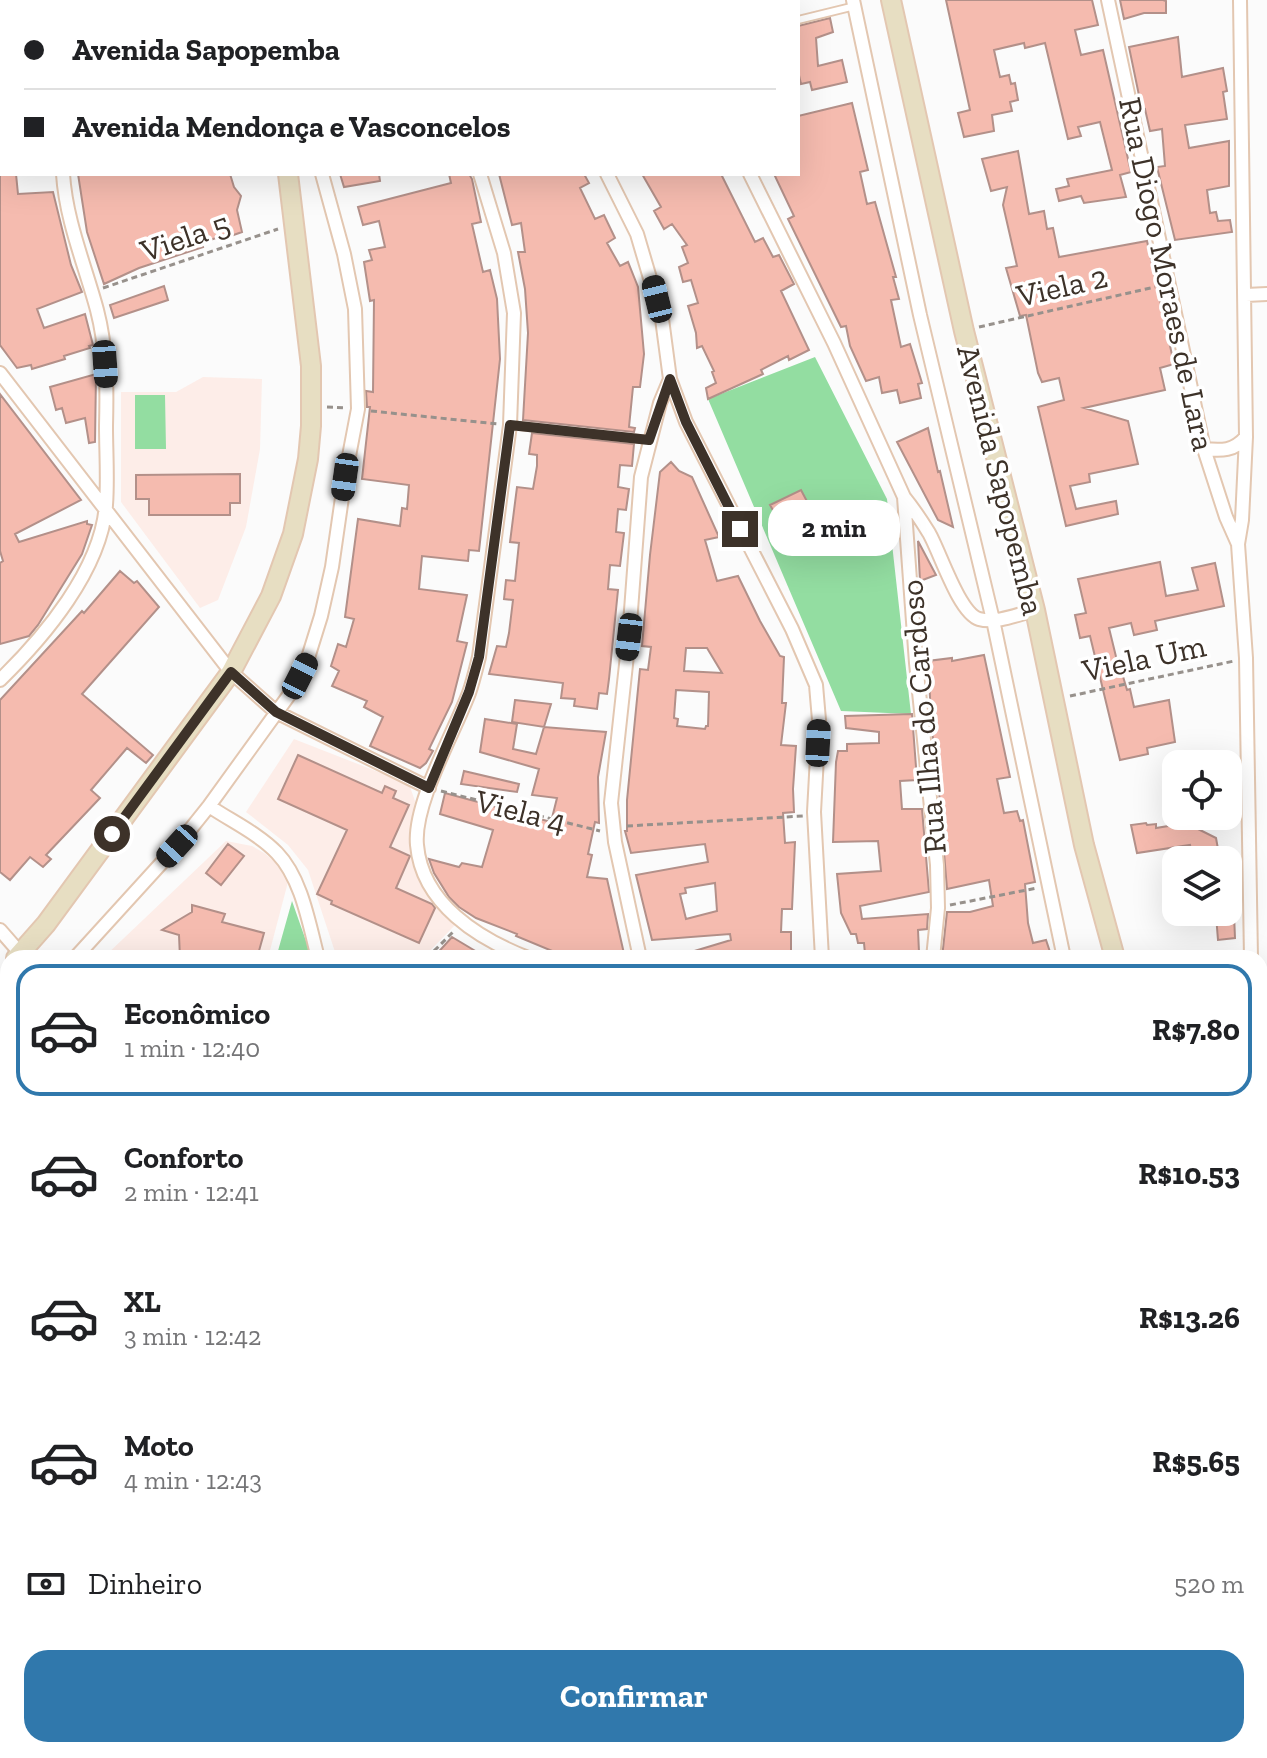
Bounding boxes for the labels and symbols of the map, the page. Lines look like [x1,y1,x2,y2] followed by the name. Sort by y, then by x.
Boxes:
[1111,94,1223,454] street label: Rua Diogo Moraes de Lara
[135,204,235,270] street label: Viela 5
[1012,257,1111,315] street label: Viela 2
[640,273,674,325] car
[91,339,119,389] car
[949,341,1053,619] street label: Avenida Sapopemba
[330,452,360,502] car
[768,501,900,557] callout: 2 min
[722,511,758,547] route end
[892,578,954,856] street label: Rua Ilha do Cardoso
[614,612,644,662] car
[1078,626,1210,690] street label: Viela Um
[278,649,322,703] car
[805,718,831,768] car
[471,781,571,841] street label: Viela 4
[94,816,130,852] route start
[152,820,202,872] car

